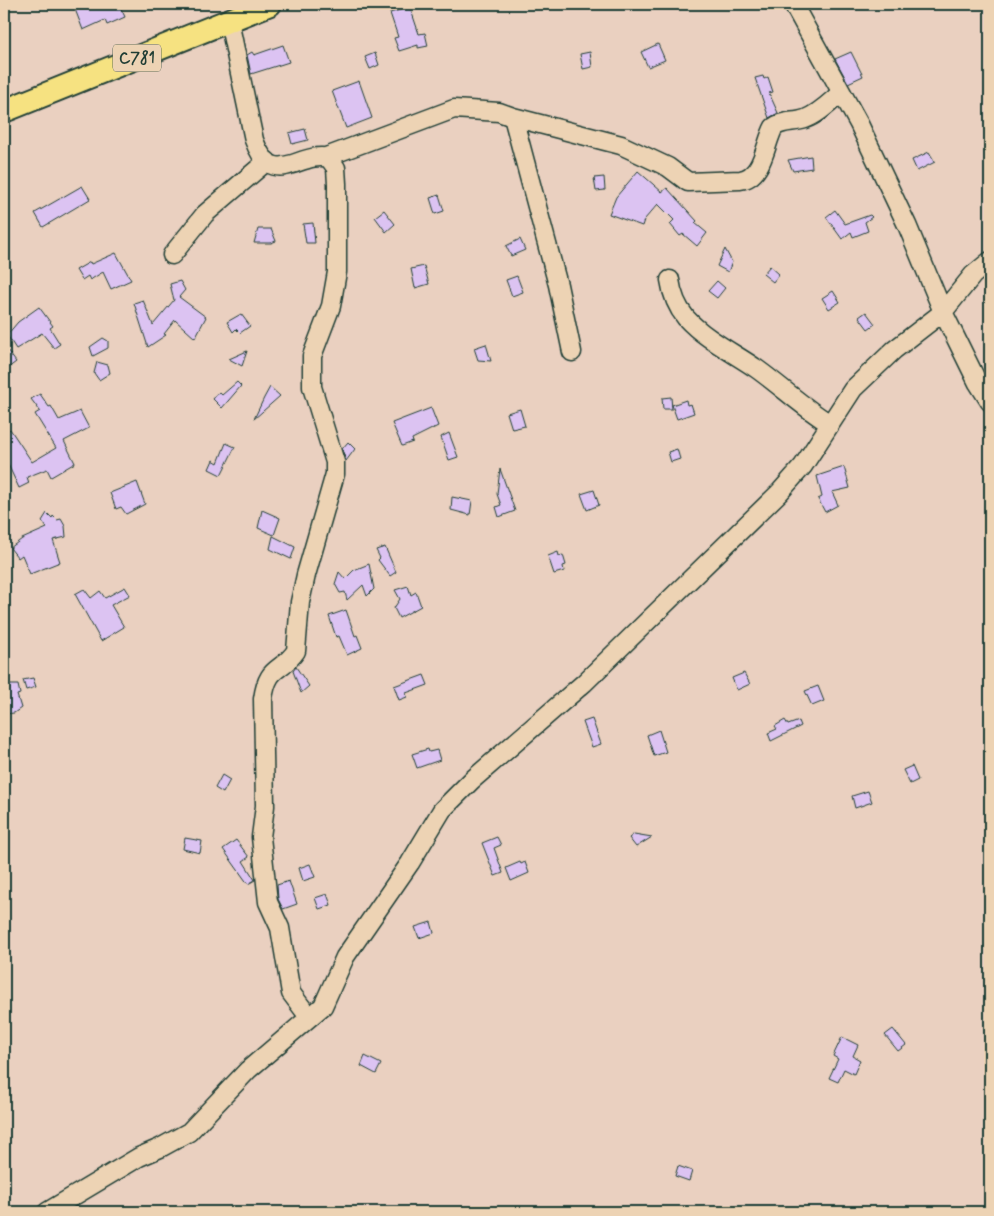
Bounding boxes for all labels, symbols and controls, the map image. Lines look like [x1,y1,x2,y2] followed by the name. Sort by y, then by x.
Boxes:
[113,44,161,72] road number: C781

